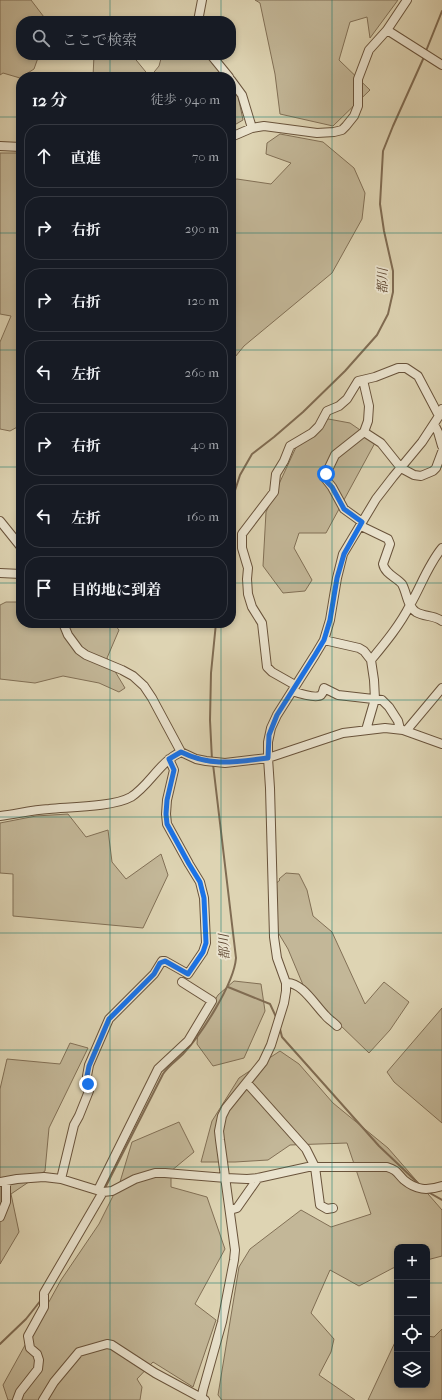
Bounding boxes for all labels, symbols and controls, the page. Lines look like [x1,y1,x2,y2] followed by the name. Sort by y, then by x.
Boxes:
[16,16,236,60] search box
[30,27,52,49] icon: search
[62,31,137,49] text: ここで検索
[32,90,67,110] text: 12 分
[151,92,220,107] text: 徒歩 · 940 m
[33,145,55,167] icon: ahead
[71,149,101,167] text: 直進
[192,149,219,164] text: 70 m
[33,217,55,239] icon: right
[71,221,101,239] text: 右折
[185,221,219,236] text: 290 m
[375,266,390,294] water label: 都川
[33,289,55,311] icon: right
[71,293,101,311] text: 右折
[187,293,219,308] text: 120 m
[33,361,55,383] icon: left
[71,365,101,383] text: 左折
[185,365,219,380] text: 260 m
[33,433,55,455] icon: right
[71,437,101,455] text: 右折
[191,437,219,452] text: 40 m
[317,465,335,483] route start
[33,505,55,527] icon: left
[71,509,101,527] text: 左折
[187,509,219,524] text: 160 m
[33,577,55,599] icon: arrive
[71,581,161,599] text: 目的地に到着
[216,932,232,960] water label: 都川
[79,1075,97,1093] route end
[394,1244,430,1388] map controls
[394,1244,430,1280] button: +
[394,1280,430,1316] button: −
[394,1316,430,1352] button: locate
[394,1352,430,1388] button: layers

